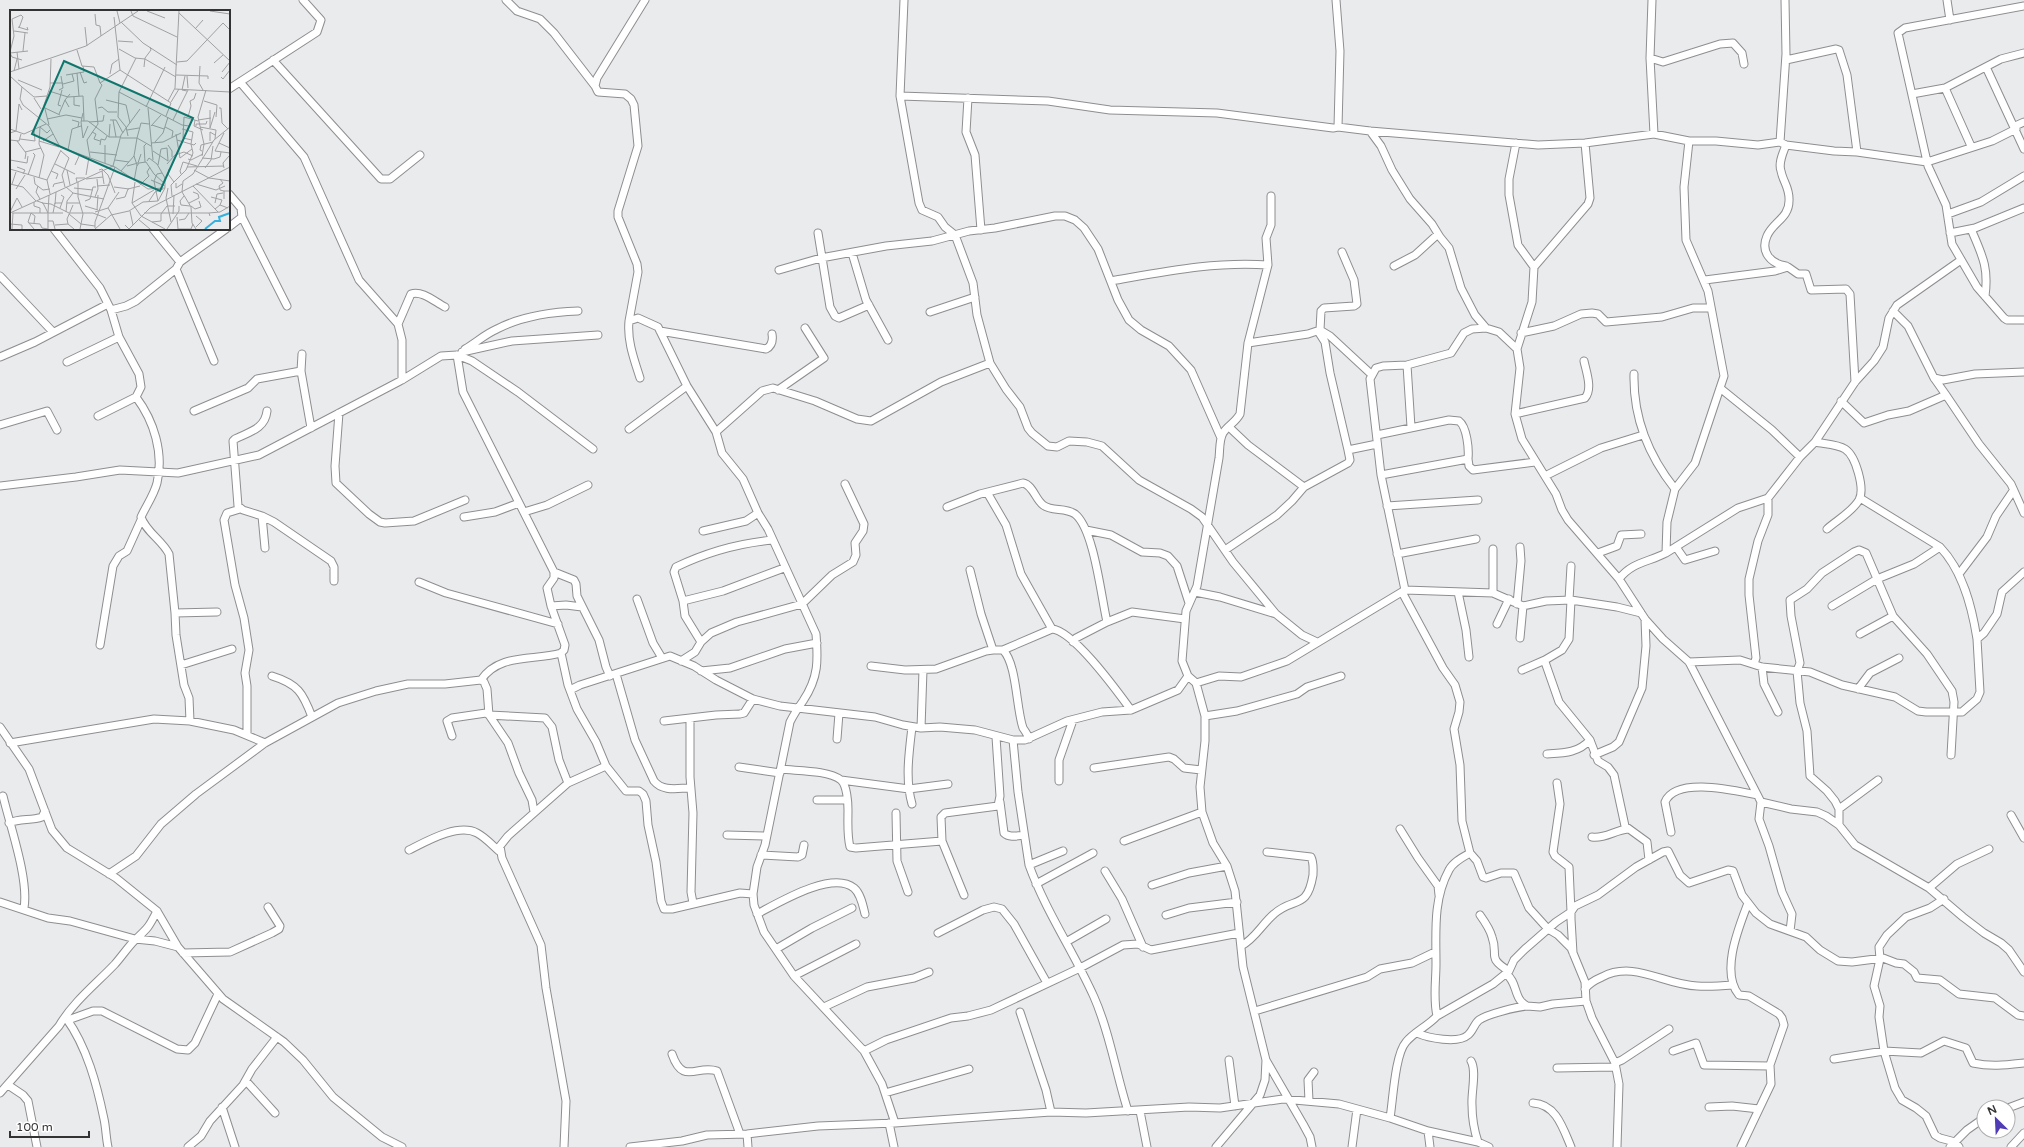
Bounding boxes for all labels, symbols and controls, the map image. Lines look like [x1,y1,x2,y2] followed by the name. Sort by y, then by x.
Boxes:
[10,10,230,230] inset map
[1976,1099,2016,1139] north arrow
[1985,1103,1999,1118] text: N
[10,1113,89,1139] scale bar
[16,1120,53,1134] text: 100 m

